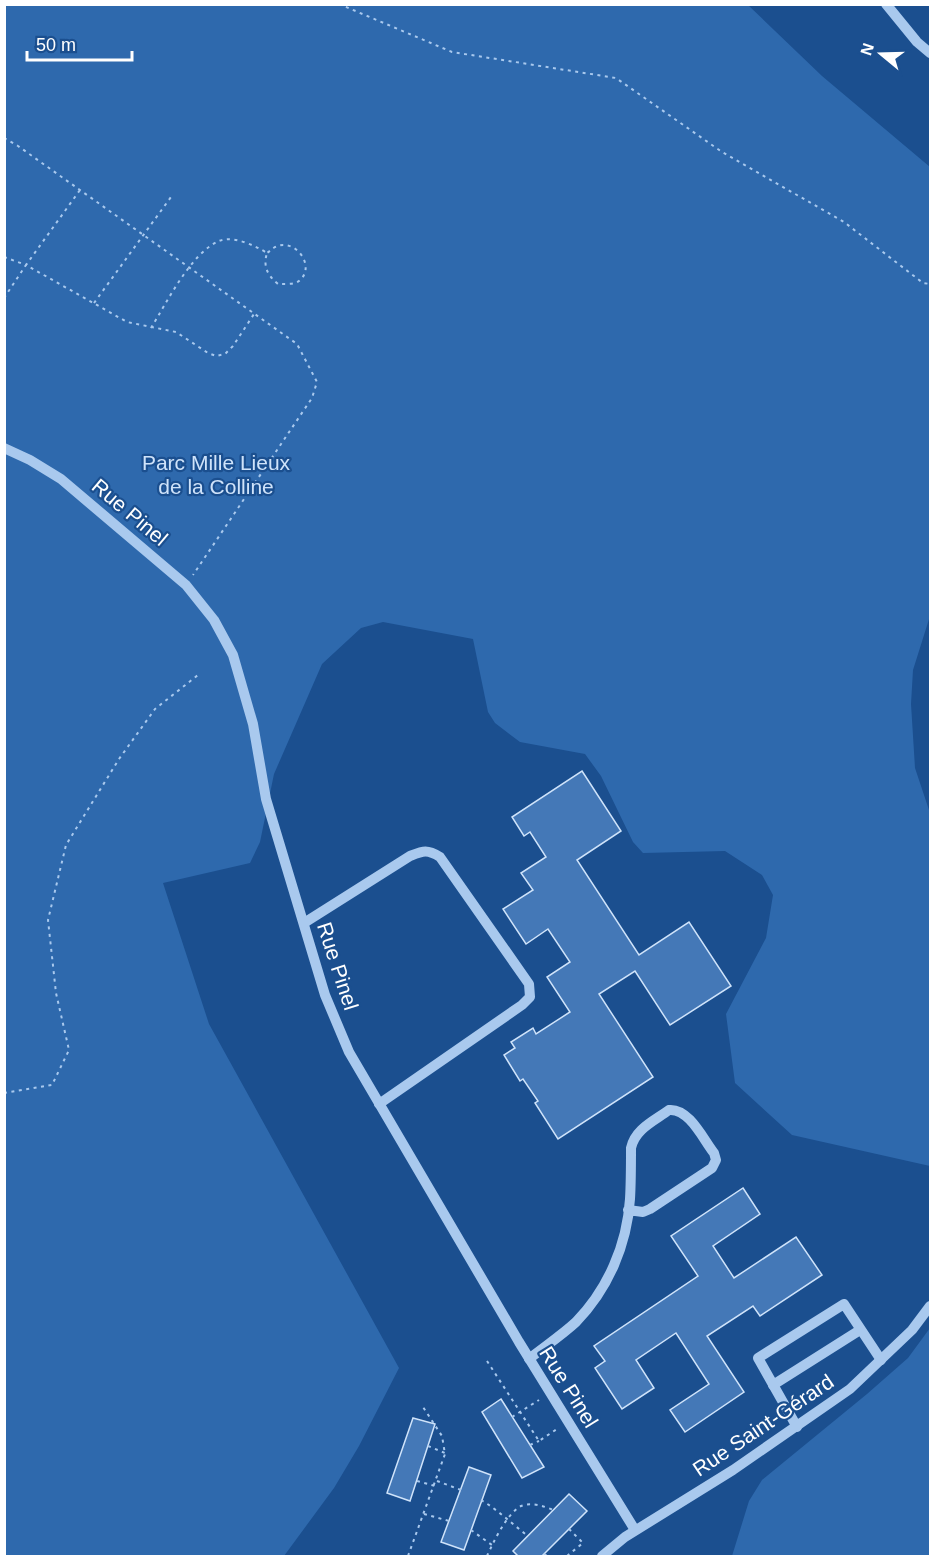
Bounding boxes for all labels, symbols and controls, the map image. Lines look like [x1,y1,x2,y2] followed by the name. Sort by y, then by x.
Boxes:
[27,24,132,62] scale bar
[851,24,911,84] north arrow
[36,35,76,55] text: 50 m
[857,41,877,58] text: N
[142,451,291,498] park label: Parc Mille Lieux de la Colline
[88,474,172,550] street label: Rue Pinel
[313,919,363,1013] street label: Rue Pinel
[535,1342,603,1432] street label: Rue Pinel
[688,1369,838,1481] street label: Rue Saint-Gérard

